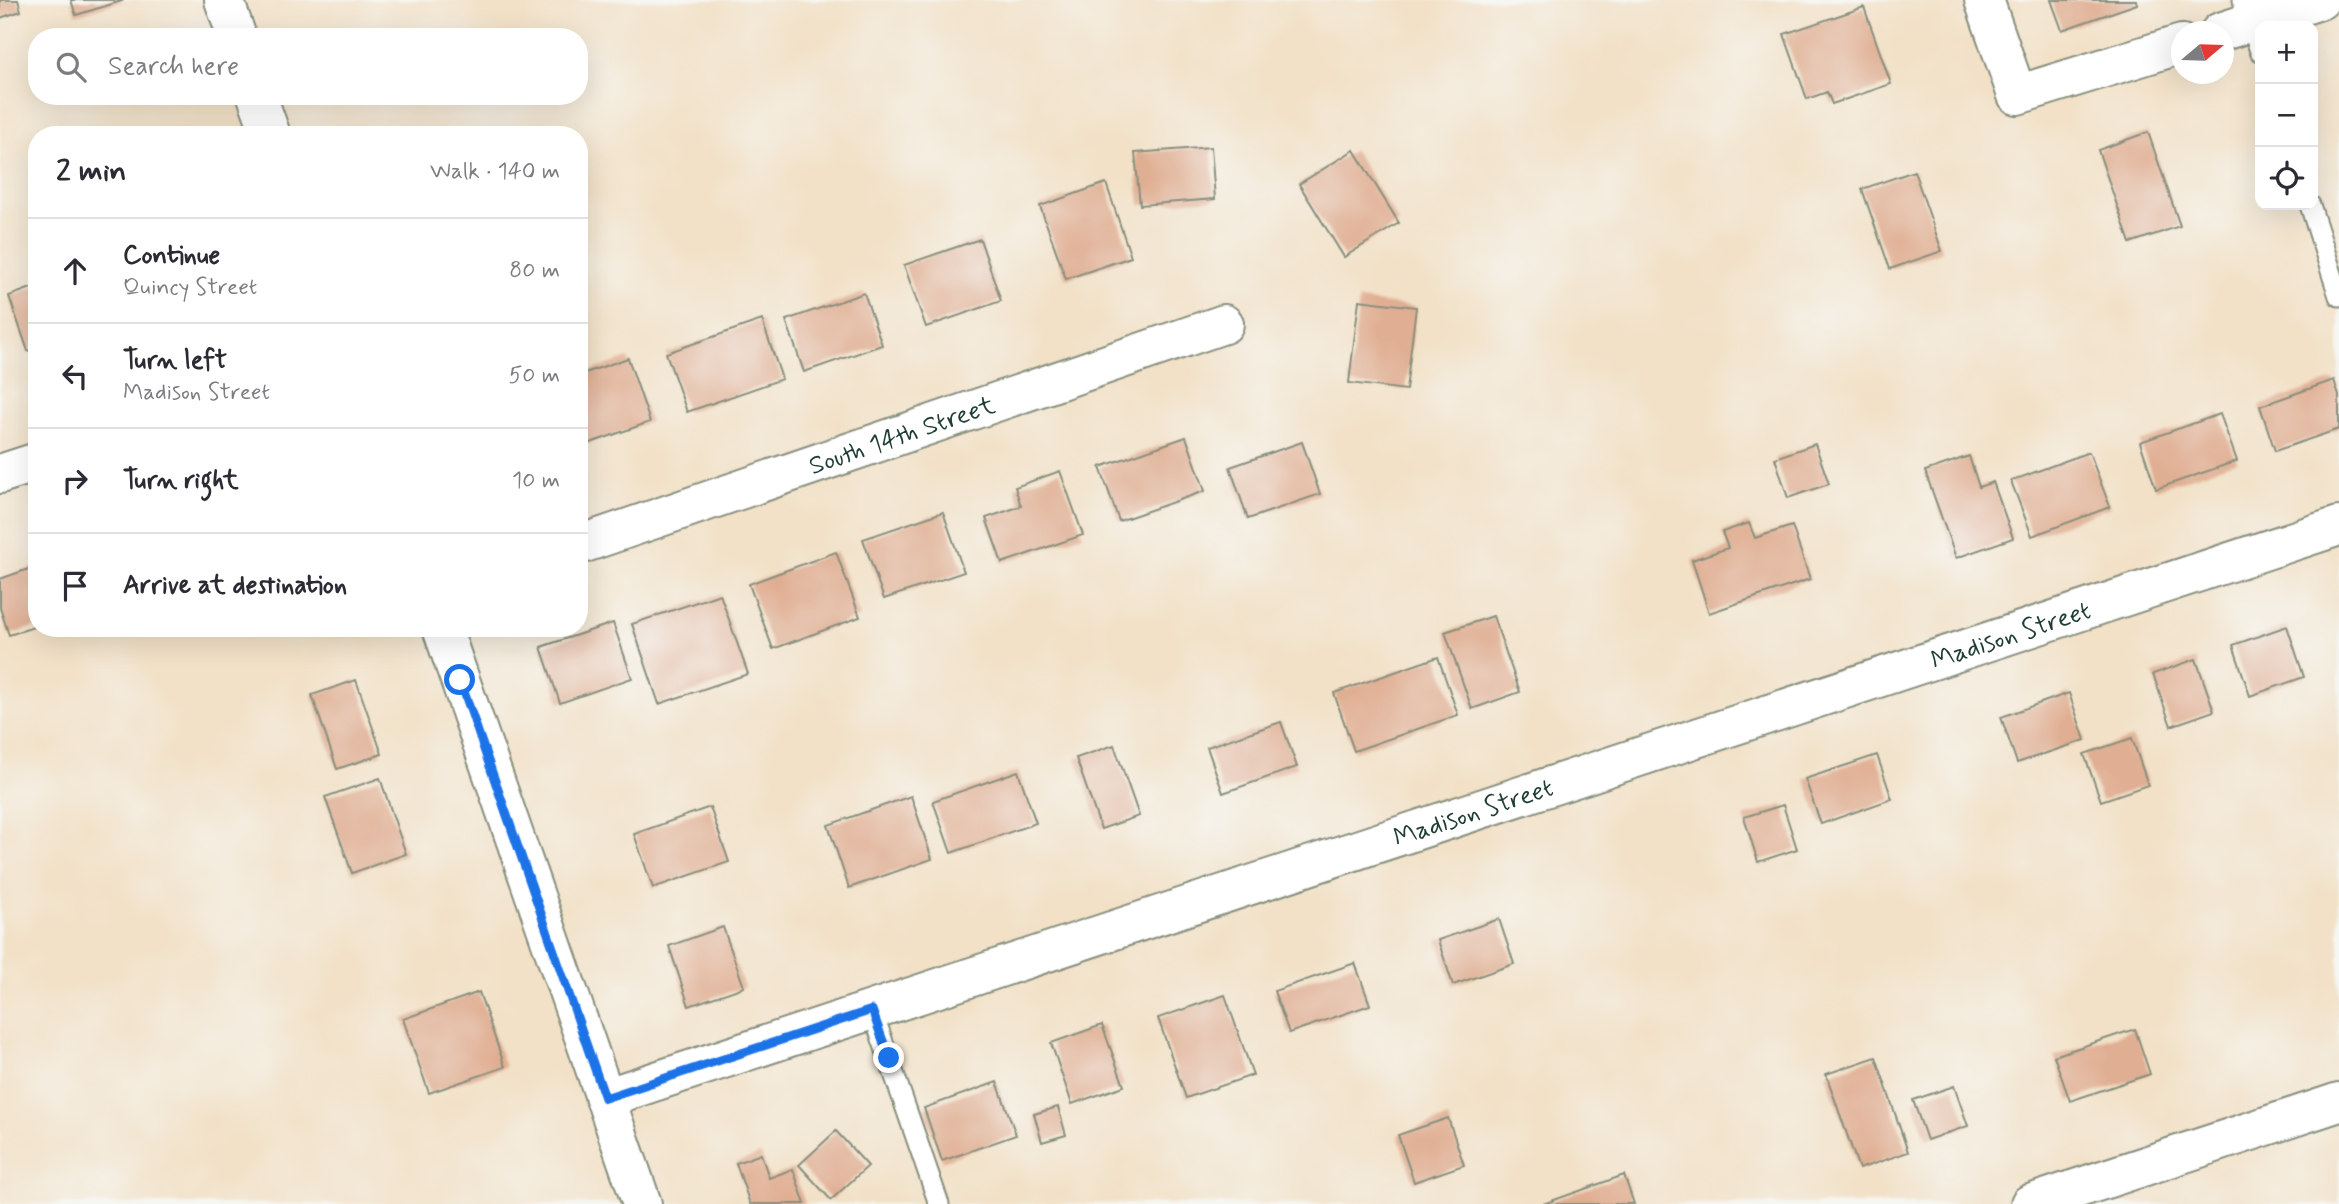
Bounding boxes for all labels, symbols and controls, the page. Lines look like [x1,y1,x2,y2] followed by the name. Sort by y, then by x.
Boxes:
[2171,21,2234,84] north arrow
[2255,21,2318,210] map controls
[2255,21,2318,84] button: +
[28,28,588,105] search box
[52,48,90,86] icon: search
[108,50,239,84] text: Search here
[2255,84,2318,147] button: −
[2255,147,2318,210] button: locate
[56,152,126,191] text: 2 min
[430,157,560,187] text: Walk · 140 m
[123,239,220,273] text: Continue
[56,252,94,290] icon: ahead
[509,256,560,286] text: 80 m
[123,273,257,303] text: Quincy Street
[123,344,227,378] text: Turn left
[56,357,94,395] icon: left
[509,361,560,391] text: 50 m
[123,378,270,408] text: Madison Street
[805,389,1000,484] street label: South 14th Street
[56,462,94,500] icon: right
[123,464,239,498] text: Turn right
[512,466,560,496] text: 10 m
[56,567,94,605] icon: arrive
[123,569,347,603] text: Arrive at destination
[1927,594,2095,678] street label: Madison Street
[444,664,475,695] route start
[1389,771,1558,856] street label: Madison Street
[873,1042,904,1073] route end

